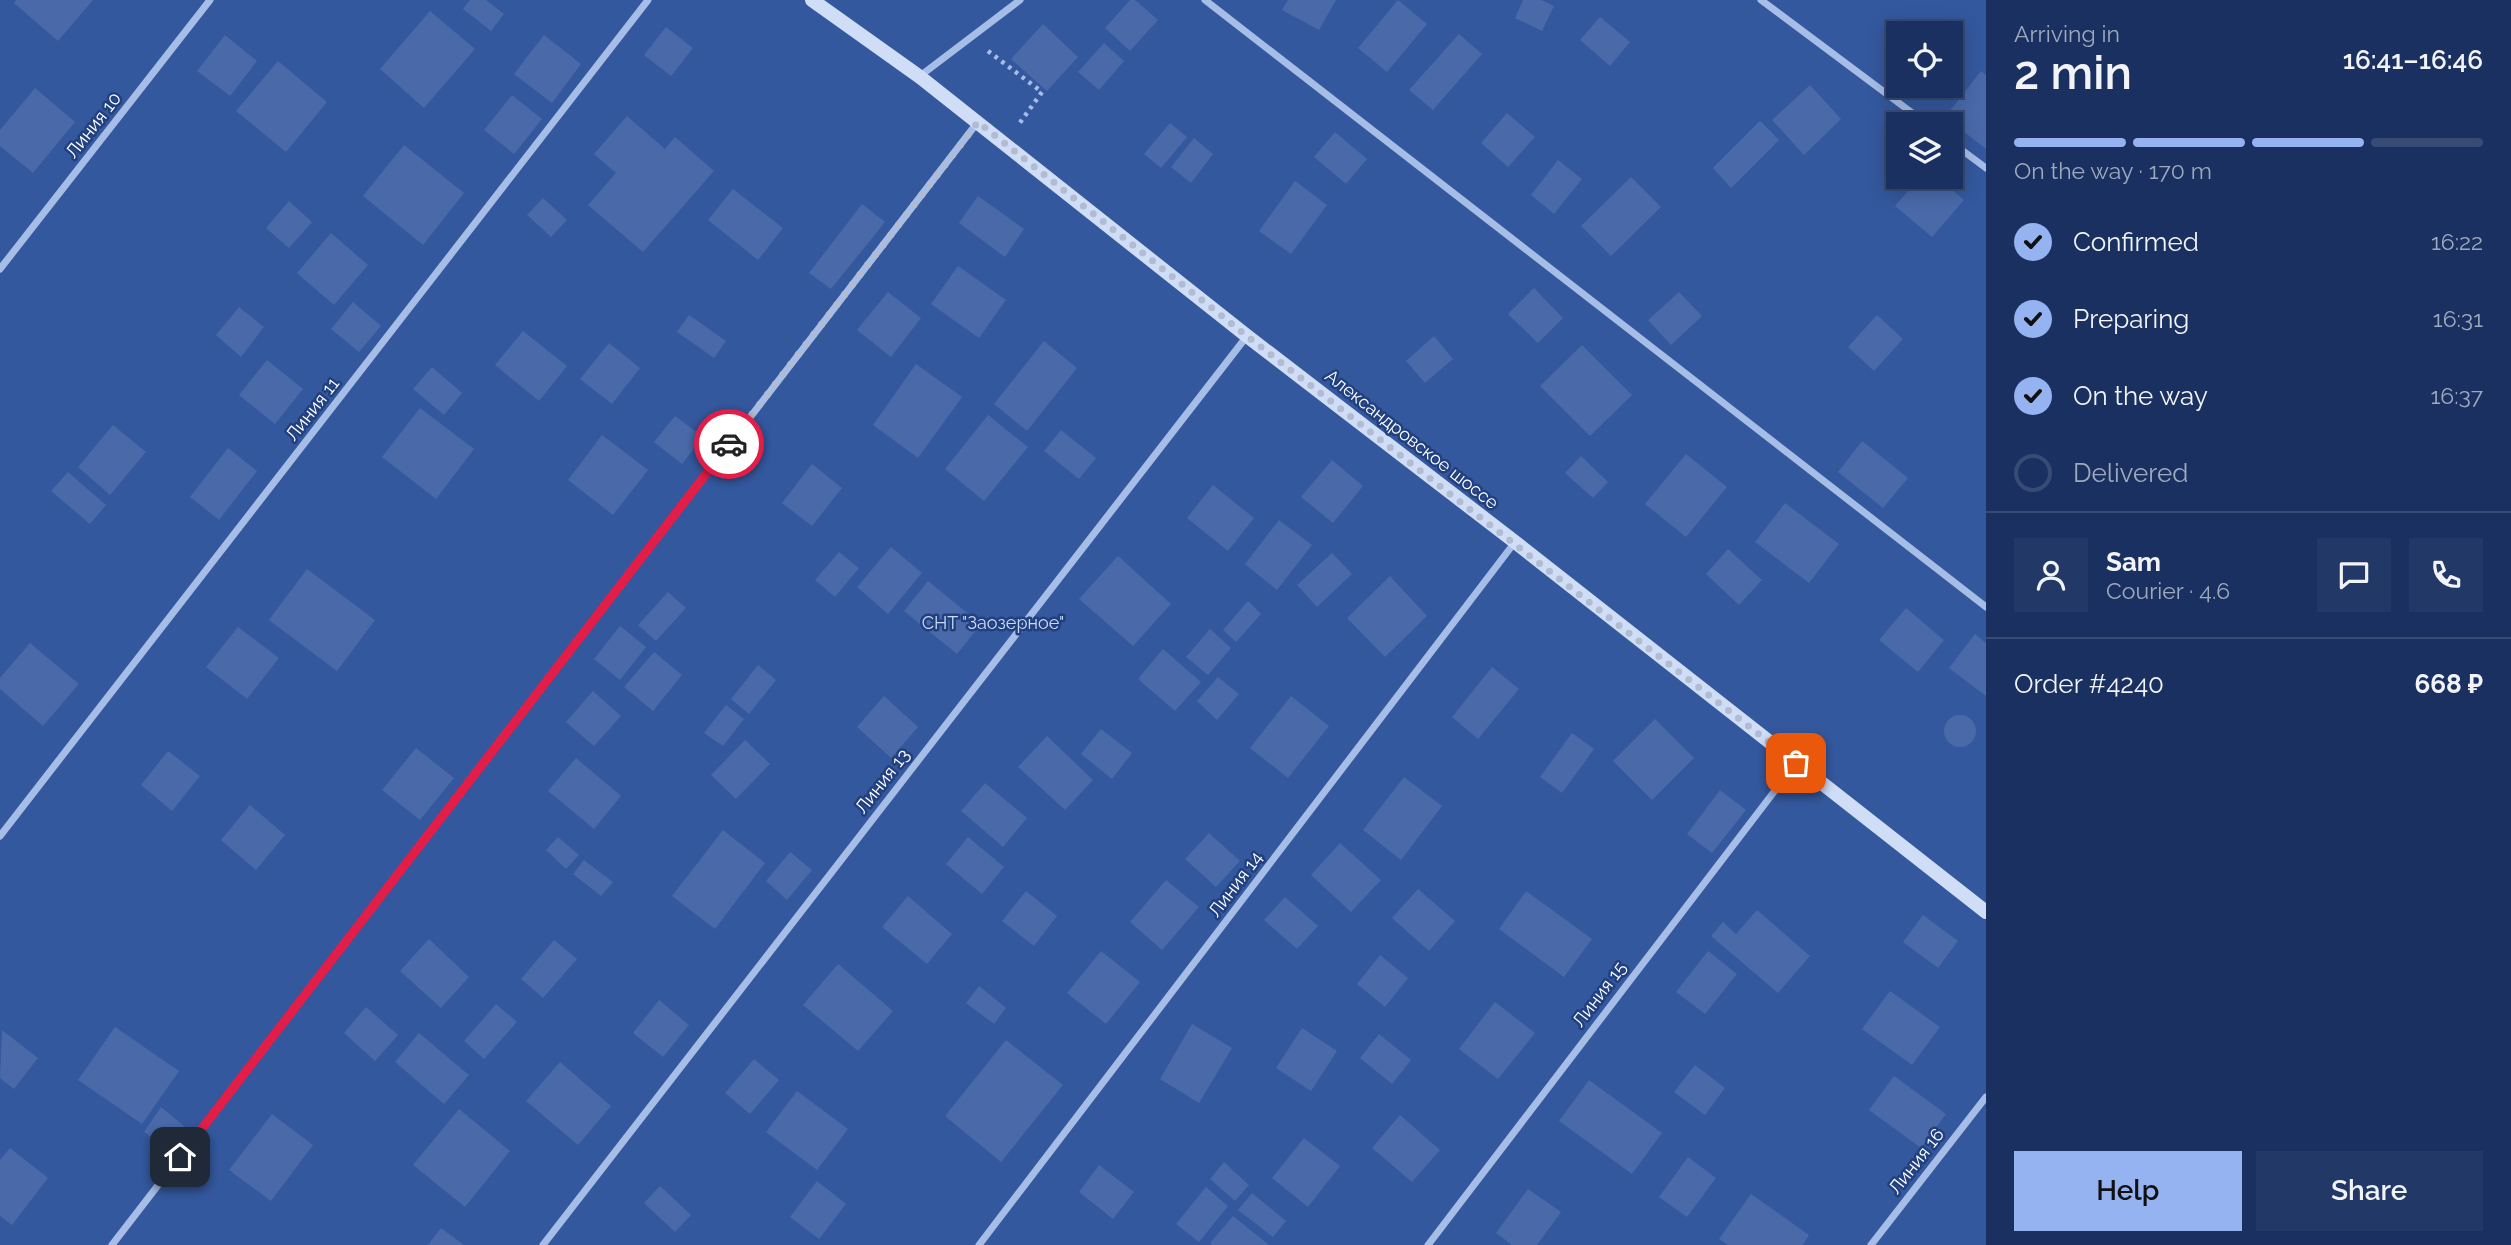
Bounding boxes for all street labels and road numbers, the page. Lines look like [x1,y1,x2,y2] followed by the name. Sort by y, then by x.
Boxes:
[61,88,125,162] street label: Линия 10
[1321,365,1503,513] street label: Александровское шоссе
[281,373,343,445] street label: Линия 11
[850,745,914,817] street label: Линия 13
[1204,847,1266,921] street label: Линия 14
[1568,957,1630,1031] street label: Линия 15
[1884,1124,1948,1198] street label: Линия 16

